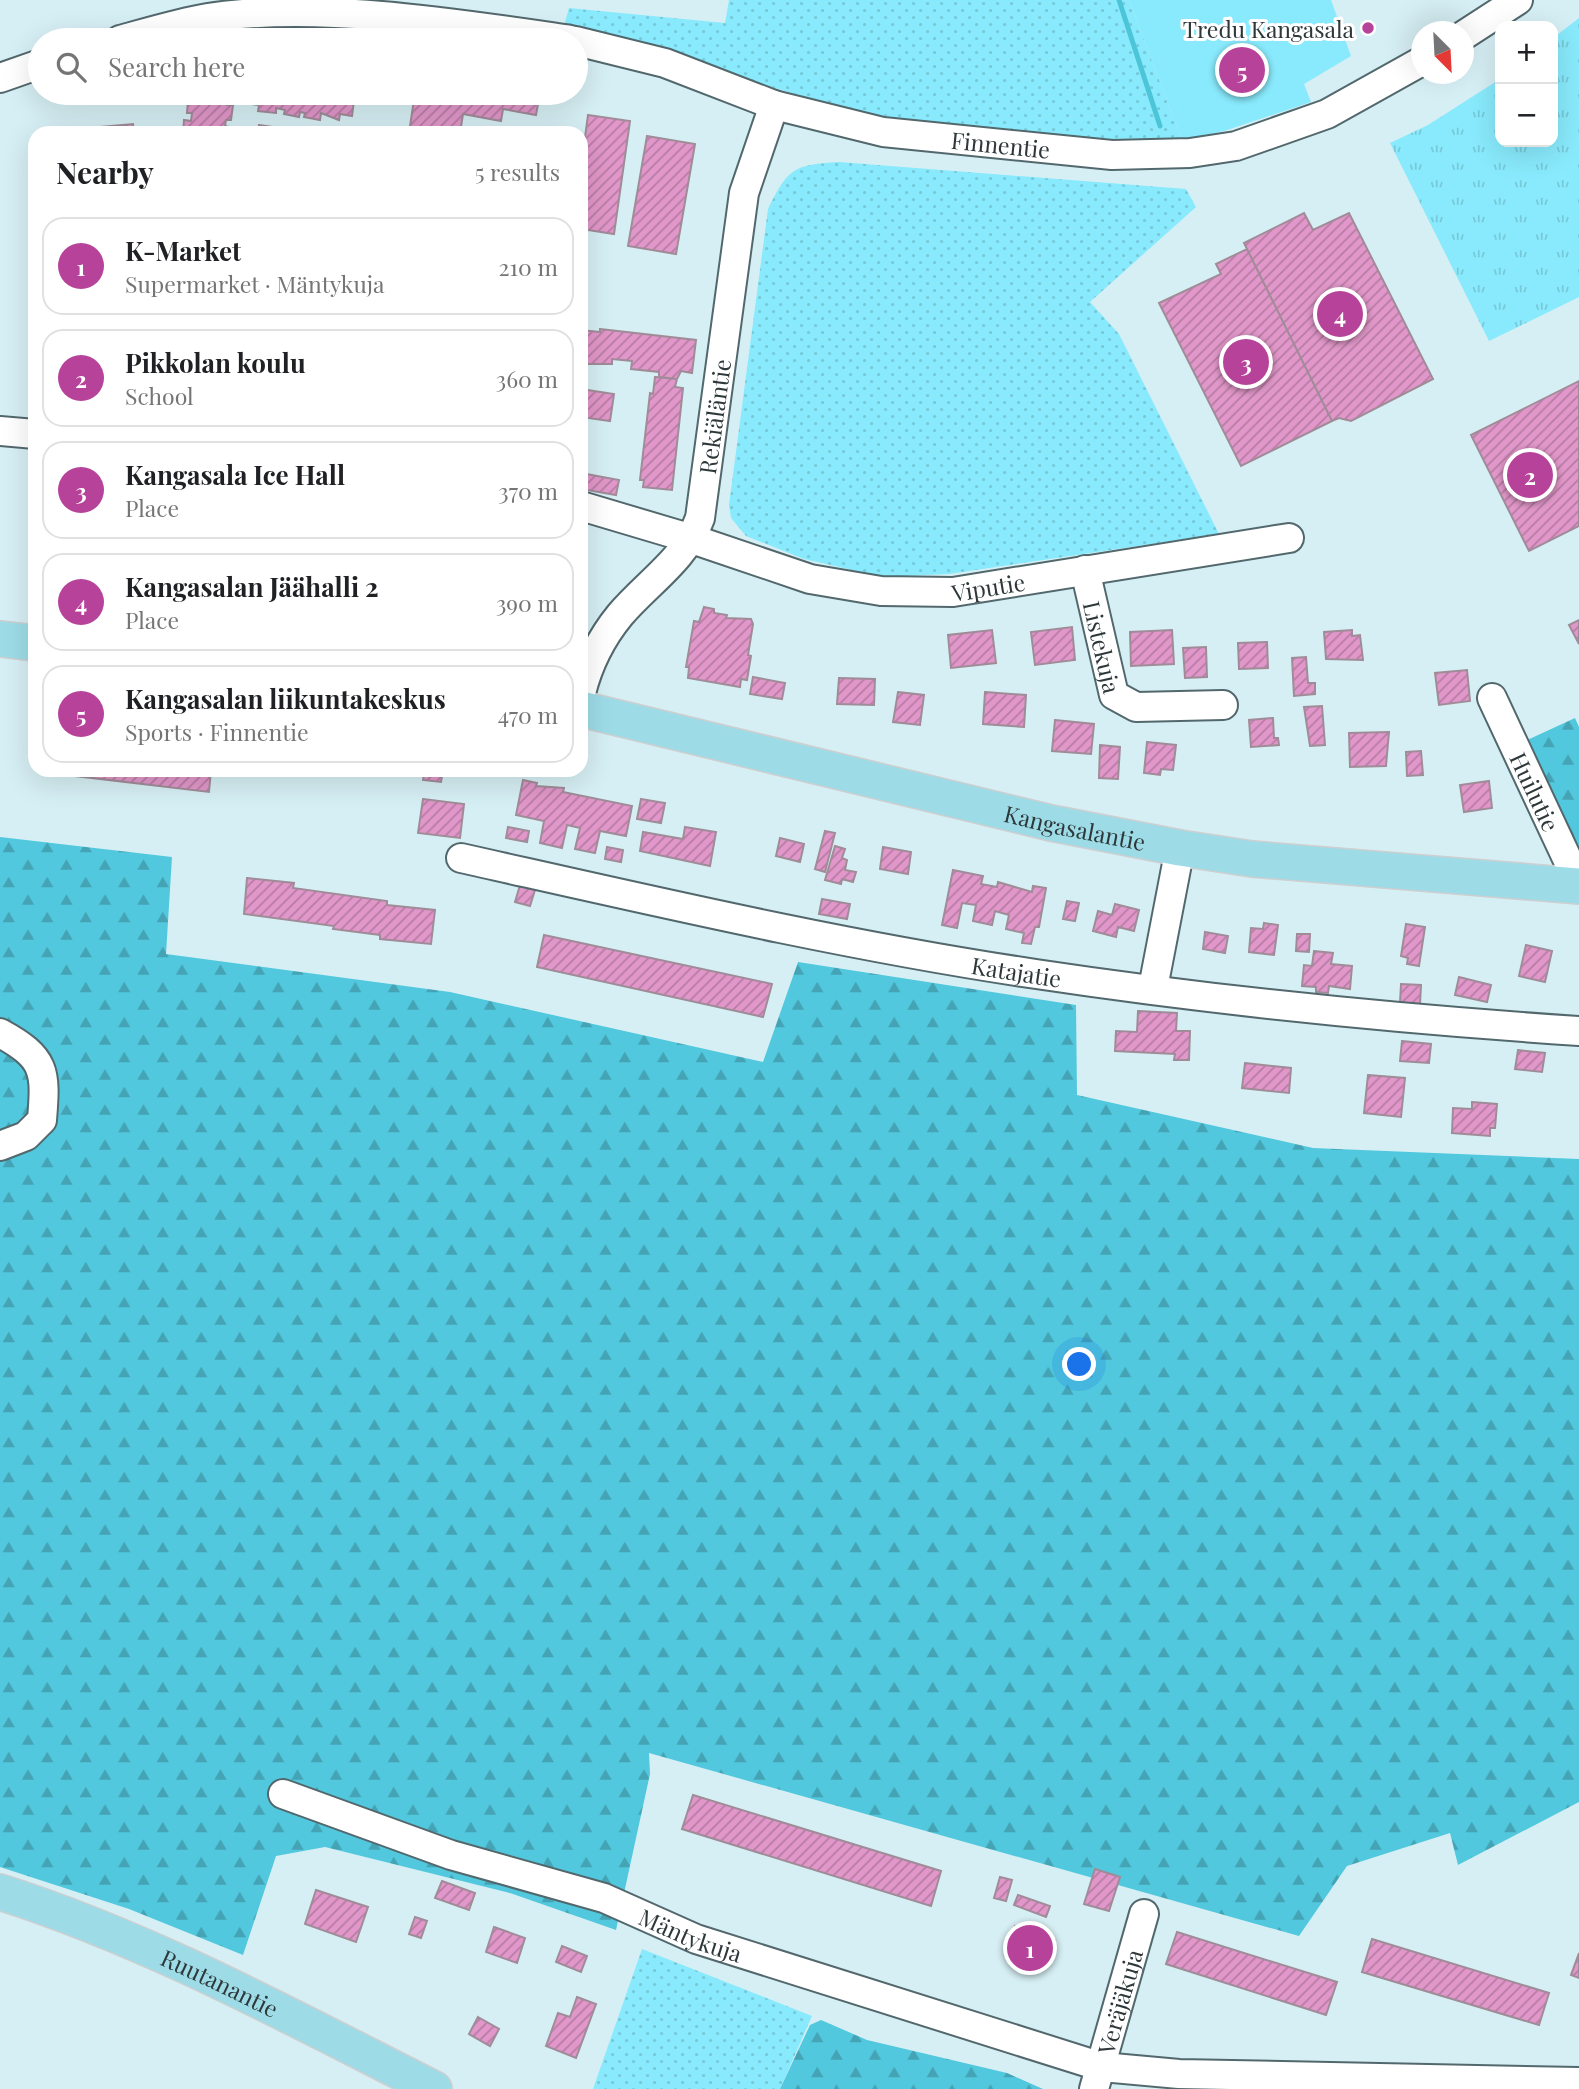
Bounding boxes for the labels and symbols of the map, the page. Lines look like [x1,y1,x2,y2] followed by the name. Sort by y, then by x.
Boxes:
[1183,13,1355,44] place label: Tredu Kangasala
[1360,20,1376,36] marker: Tredu Kangasala
[1411,21,1474,84] north arrow
[1219,44,1265,96] pin: 5
[950,123,1052,164] street label: Finnentie
[1317,288,1363,340] pin: 4
[1223,336,1269,388] pin: 3
[691,357,737,476] street label: Rekiäläntie
[1507,449,1553,501] pin: 2
[948,565,1027,608] street label: Viputie
[1077,598,1129,697] street label: Listekuja
[1504,747,1567,836] street label: Huilutie
[1001,797,1148,857] street label: Kangasalantie
[969,949,1063,993] street label: Katajatie
[1062,1347,1096,1381] your location
[635,1900,747,1968] street label: Mäntykuja
[1007,1922,1053,1974] pin: 1
[156,1941,284,2023] street label: Ruutanantie
[1089,1945,1149,2059] street label: Veräjäkuja

